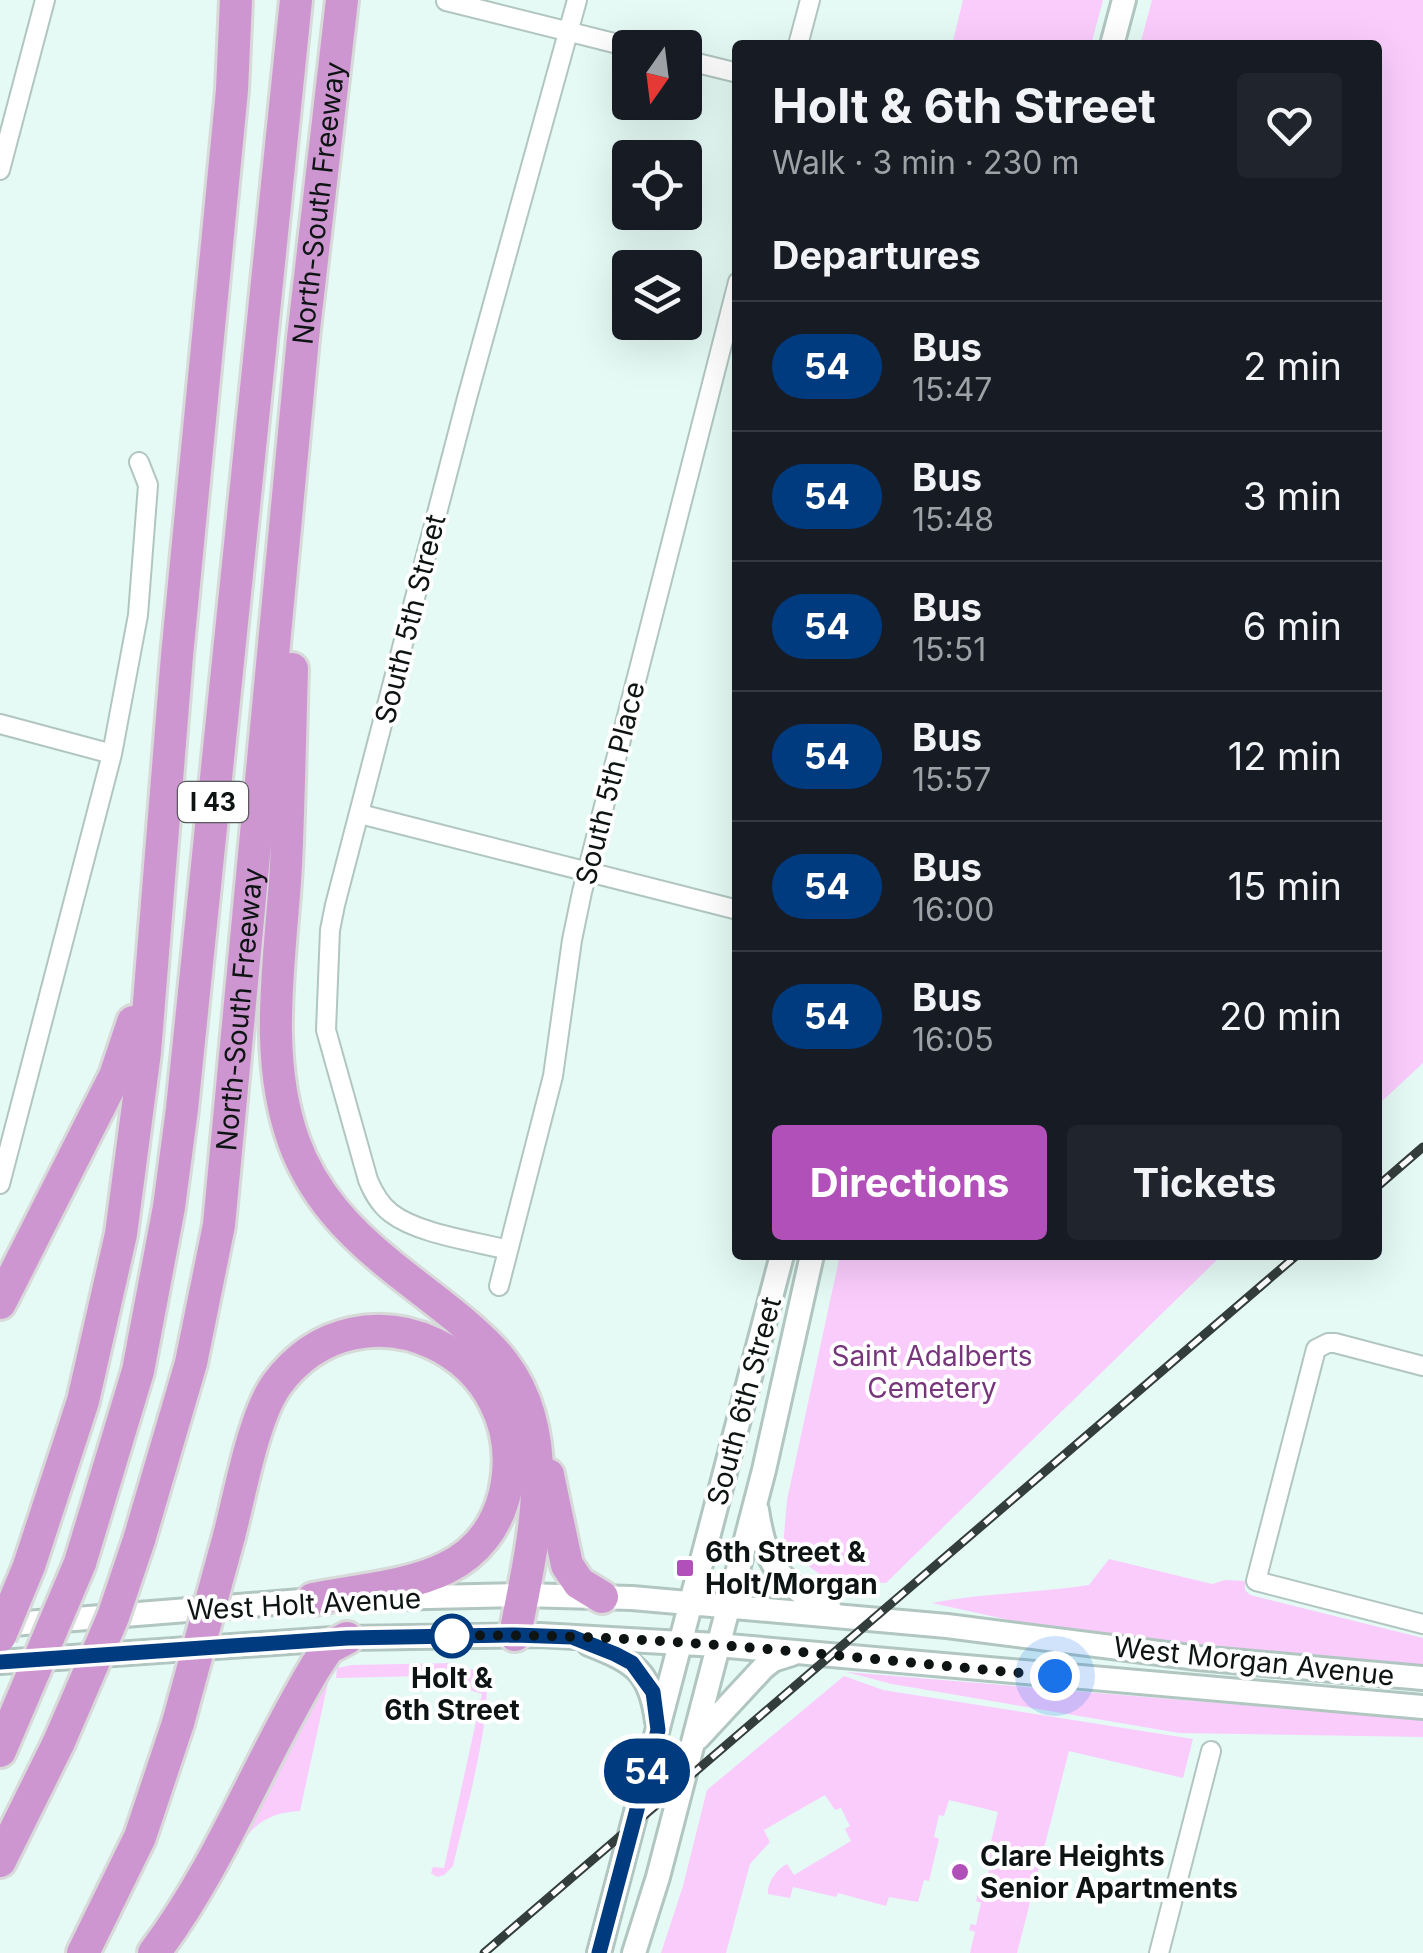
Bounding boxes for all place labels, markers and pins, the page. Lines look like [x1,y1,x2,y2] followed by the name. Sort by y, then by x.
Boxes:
[705,1535,878,1601] place label: 6th Street & Holt/Morgan
[674,1557,696,1579] marker: 6th Street & Holt/Morgan
[431,1615,473,1657] marker: Holt & 6th Street
[384,1661,520,1727] place label: Holt & 6th Street
[980,1839,1238,1905] place label: Clare Heights Senior Apartments
[949,1861,971,1883] marker: Clare Heights Senior Apartments

